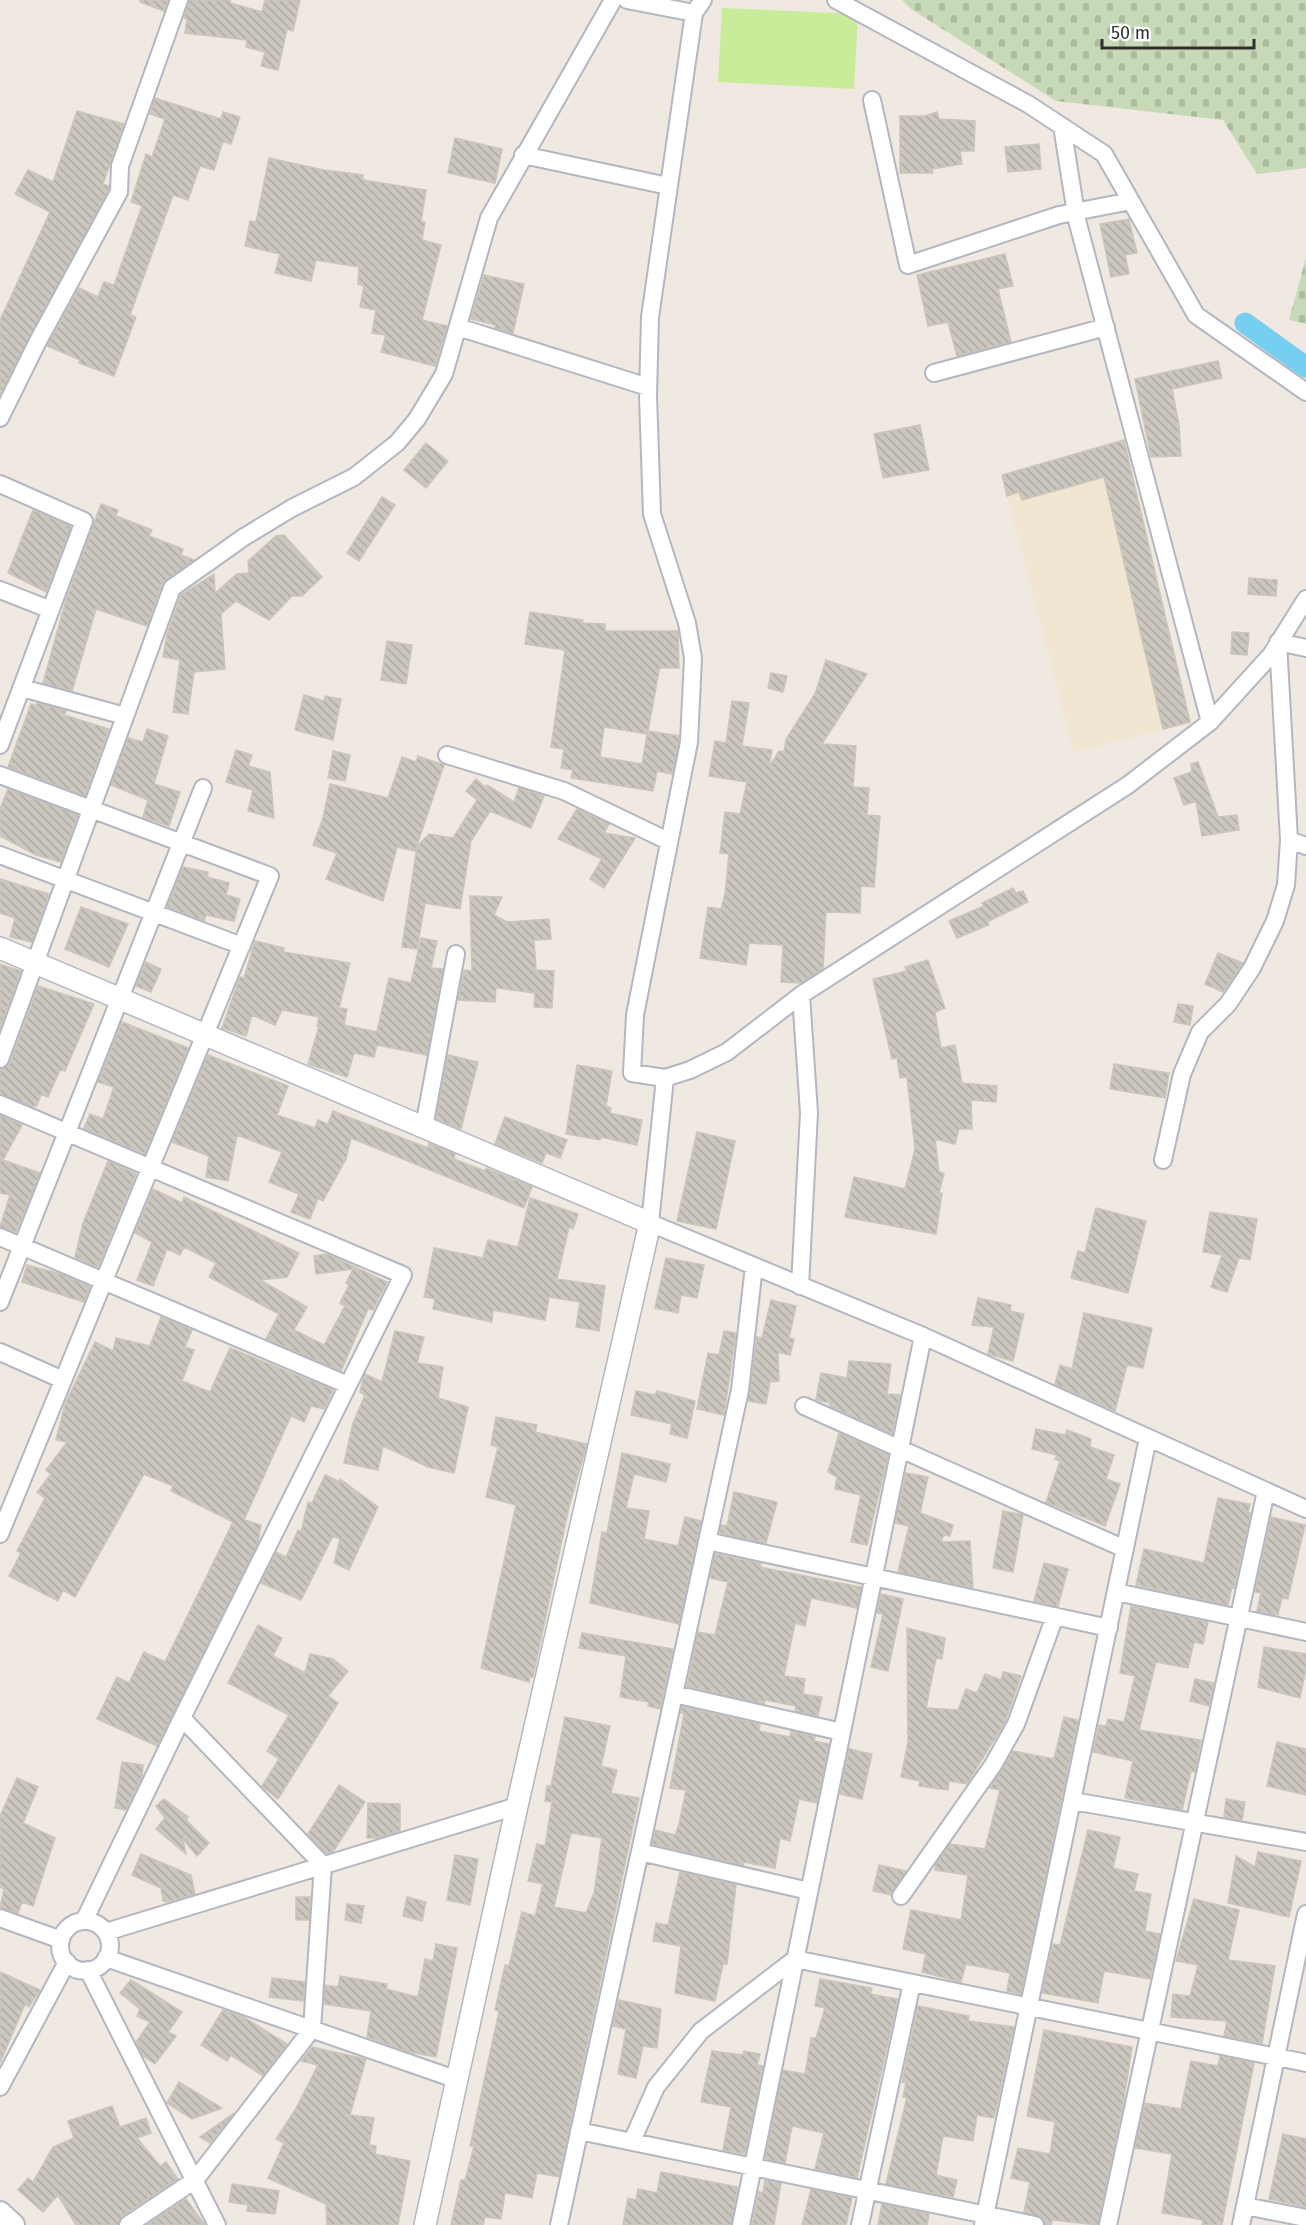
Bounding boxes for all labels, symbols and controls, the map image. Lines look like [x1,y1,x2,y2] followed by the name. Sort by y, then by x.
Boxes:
[1102,12,1254,50] scale bar
[1111,22,1150,44] text: 50 m

